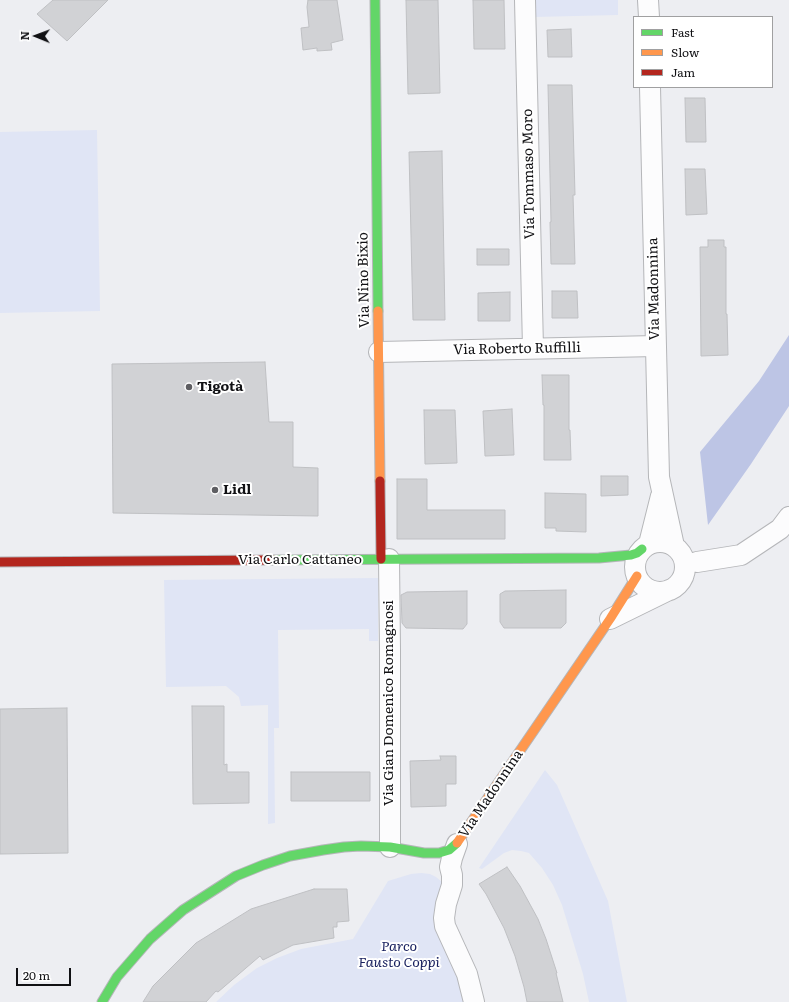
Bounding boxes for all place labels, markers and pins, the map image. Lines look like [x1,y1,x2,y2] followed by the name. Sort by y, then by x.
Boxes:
[197,379,243,395] place label: Tigotà
[184,382,194,392] marker: Tigotà
[223,482,251,498] place label: Lidl
[210,485,220,495] marker: Lidl

